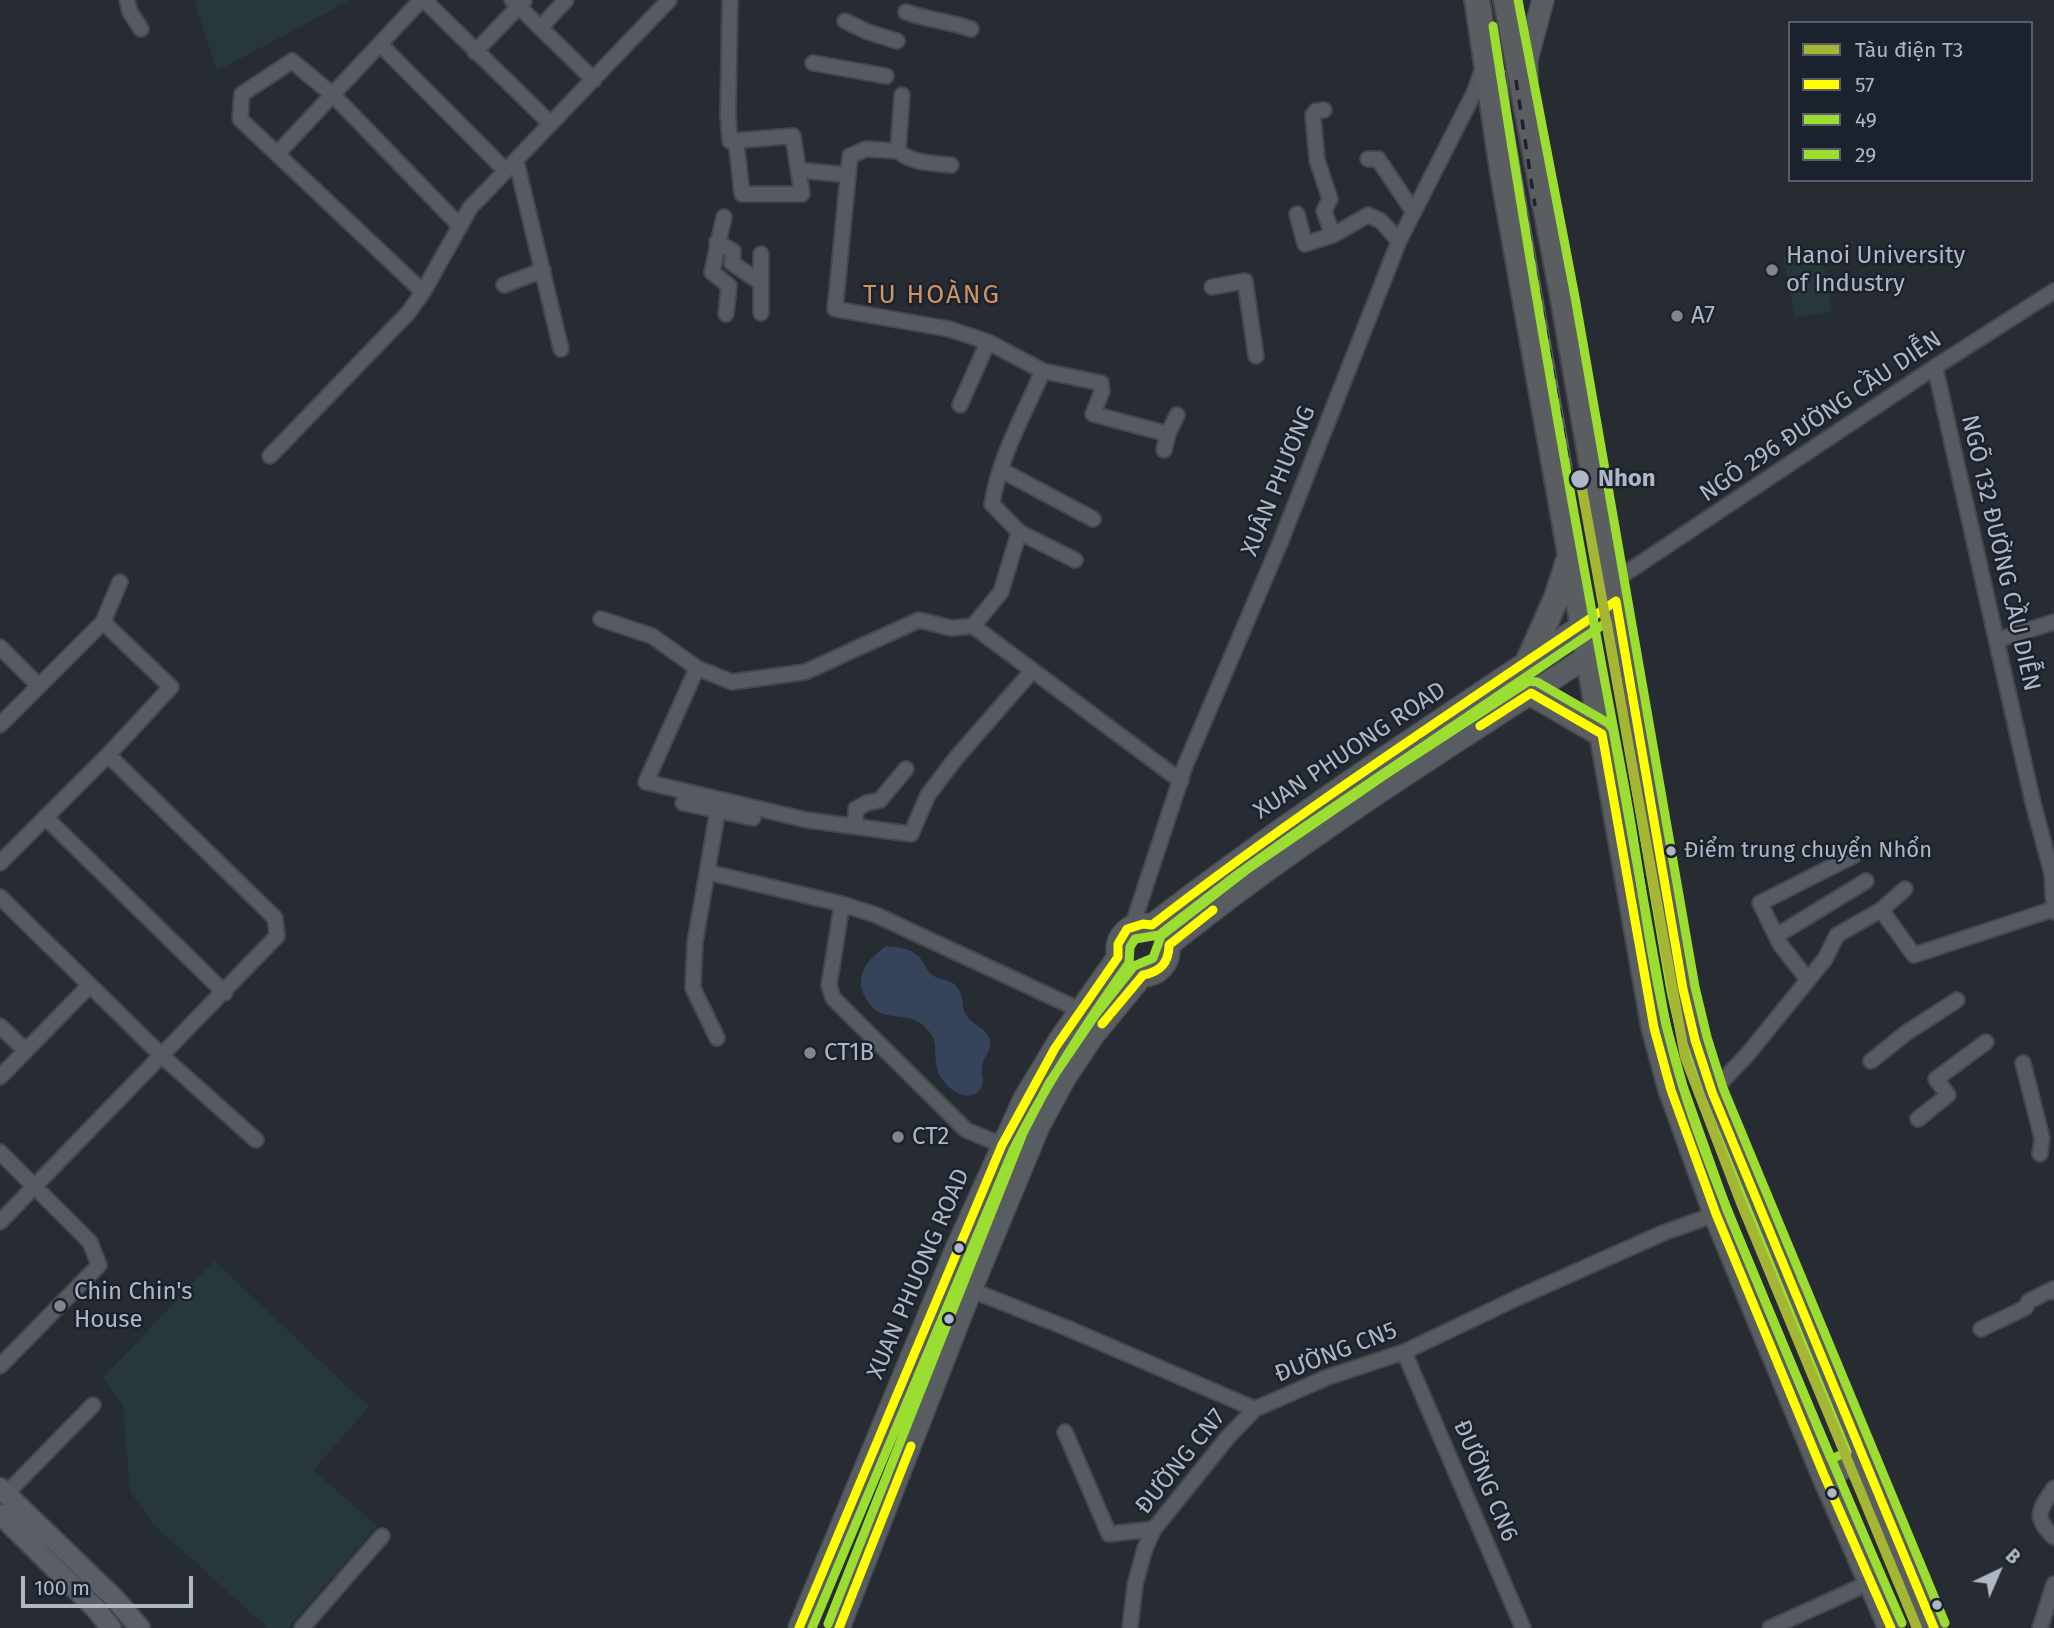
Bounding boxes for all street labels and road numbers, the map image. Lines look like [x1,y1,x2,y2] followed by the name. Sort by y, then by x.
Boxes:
[1695,325,1947,509] street label: NGÕ 296 ĐƯỜNG CẦU DIỄN
[1236,402,1322,560] street label: XUÂN PHƯƠNG
[1954,412,2046,694] street label: NGÕ 132 ĐƯỜNG CẦU DIỄN
[1248,676,1452,826] street label: XUAN PHUONG ROAD
[862,1165,976,1383] street label: XUAN PHUONG ROAD
[1271,1317,1401,1389] street label: ĐƯỜNG CN5
[1130,1404,1232,1520] street label: ĐƯỜNG CN7
[1447,1416,1523,1546] street label: ĐƯỜNG CN6

